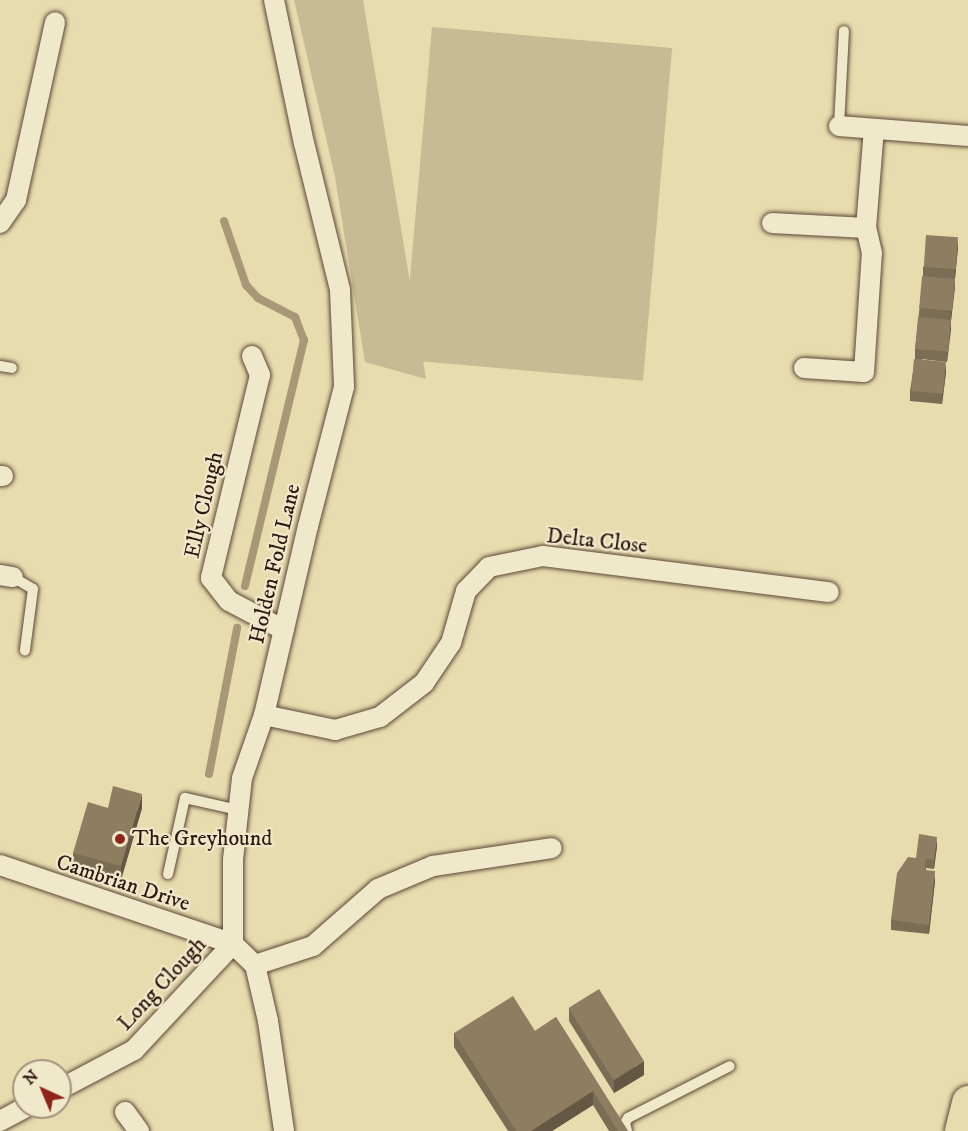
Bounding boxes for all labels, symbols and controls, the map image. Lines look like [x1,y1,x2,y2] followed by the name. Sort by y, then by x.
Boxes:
[179,449,229,561] street label: Elly Clough
[244,482,306,646] street label: Holden Fold Lane
[545,523,649,559] street label: Delta Close
[132,826,272,852] place label: The Greyhound
[113,832,127,846] marker: The Greyhound
[53,849,193,917] street label: Cambrian Drive
[112,932,212,1036] street label: Long Clough
[12,1059,72,1119] north arrow
[19,1066,43,1089] text: N

